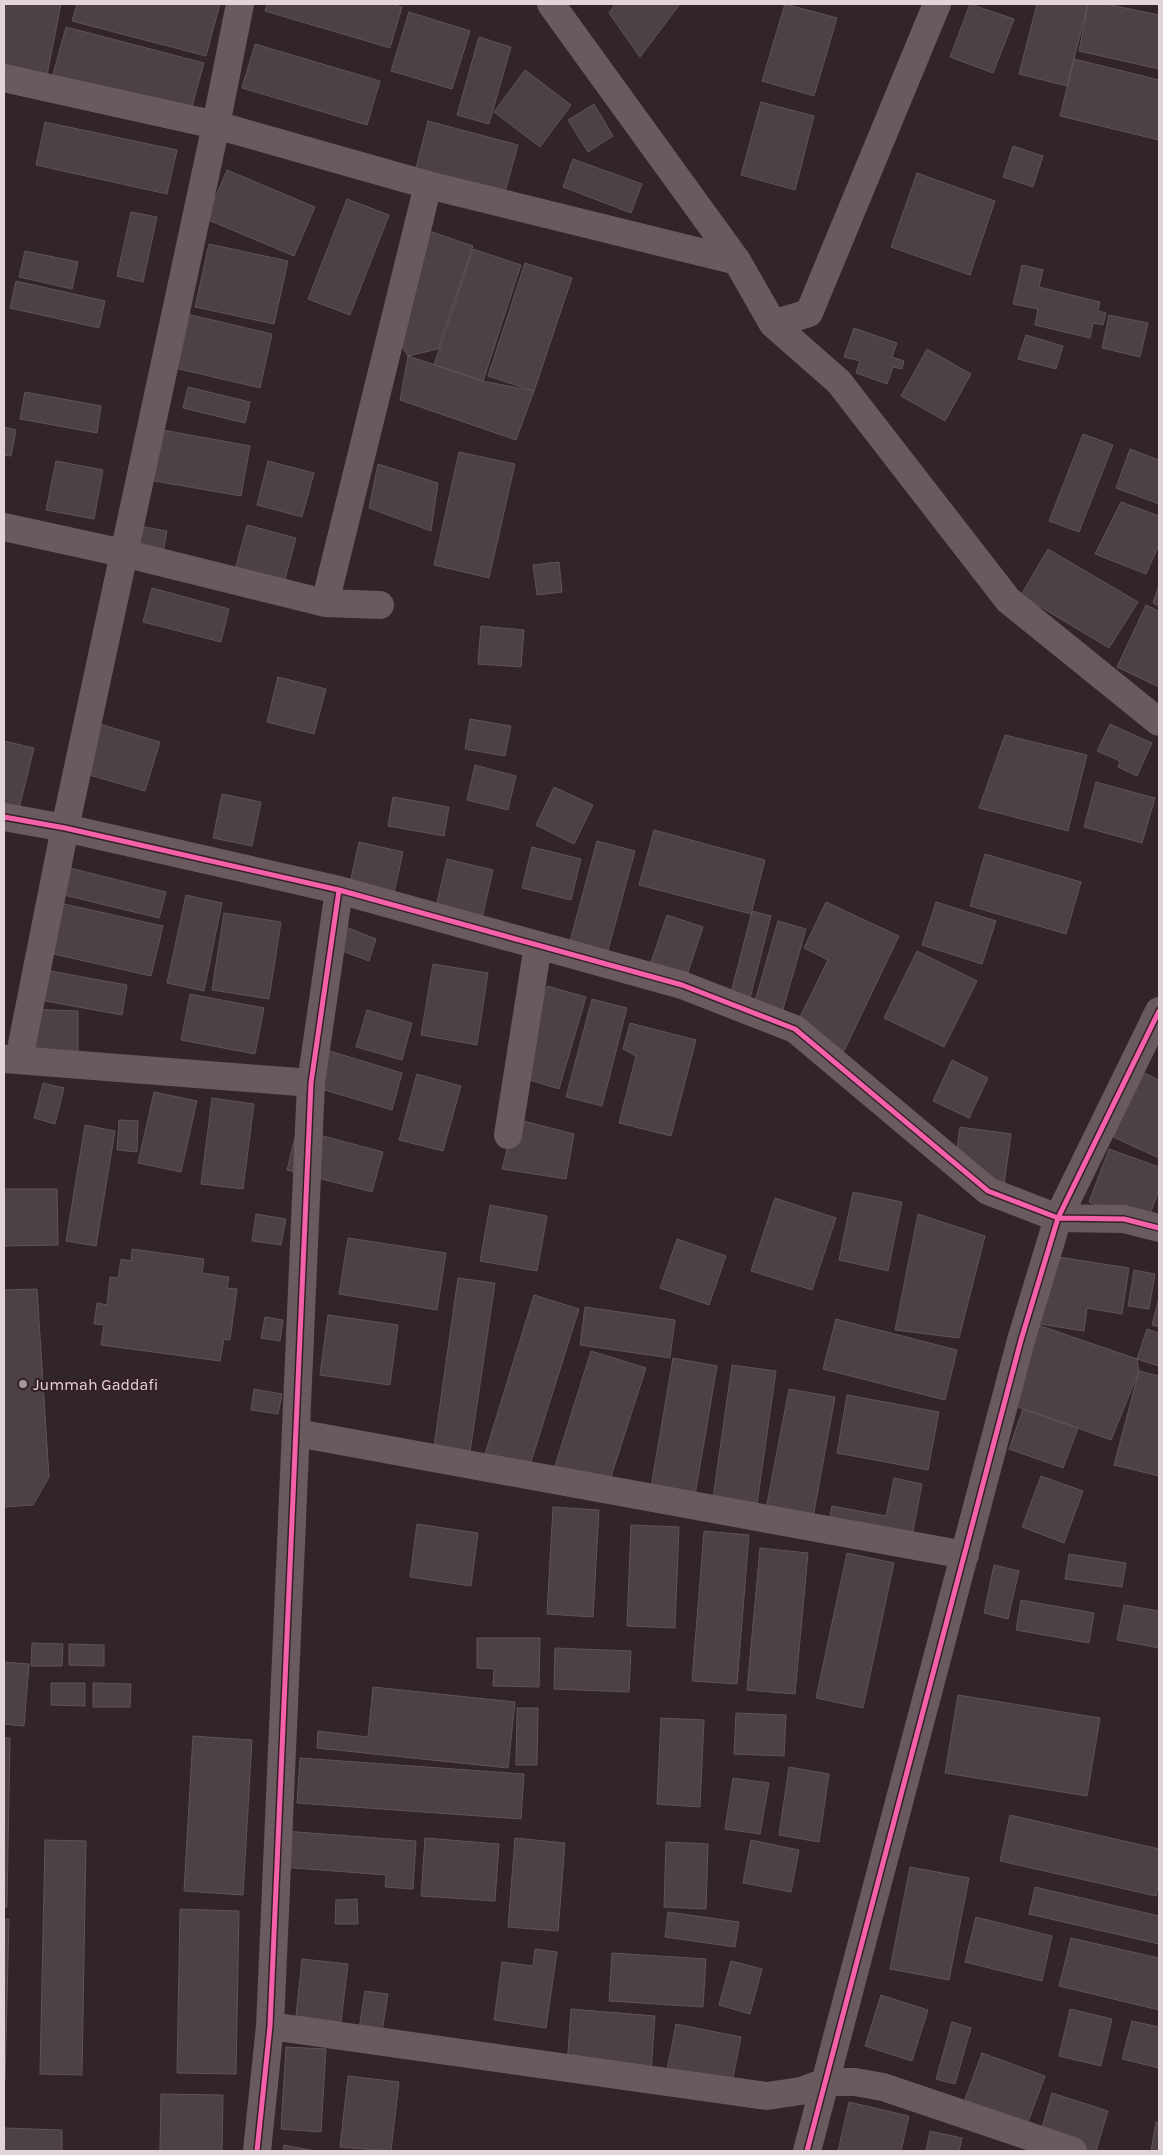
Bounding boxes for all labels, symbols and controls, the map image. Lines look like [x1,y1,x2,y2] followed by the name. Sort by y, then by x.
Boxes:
[33,1375,158,1394] place label: Jummah Gaddafi
[17,1378,29,1390] marker: Jummah Gaddafi

